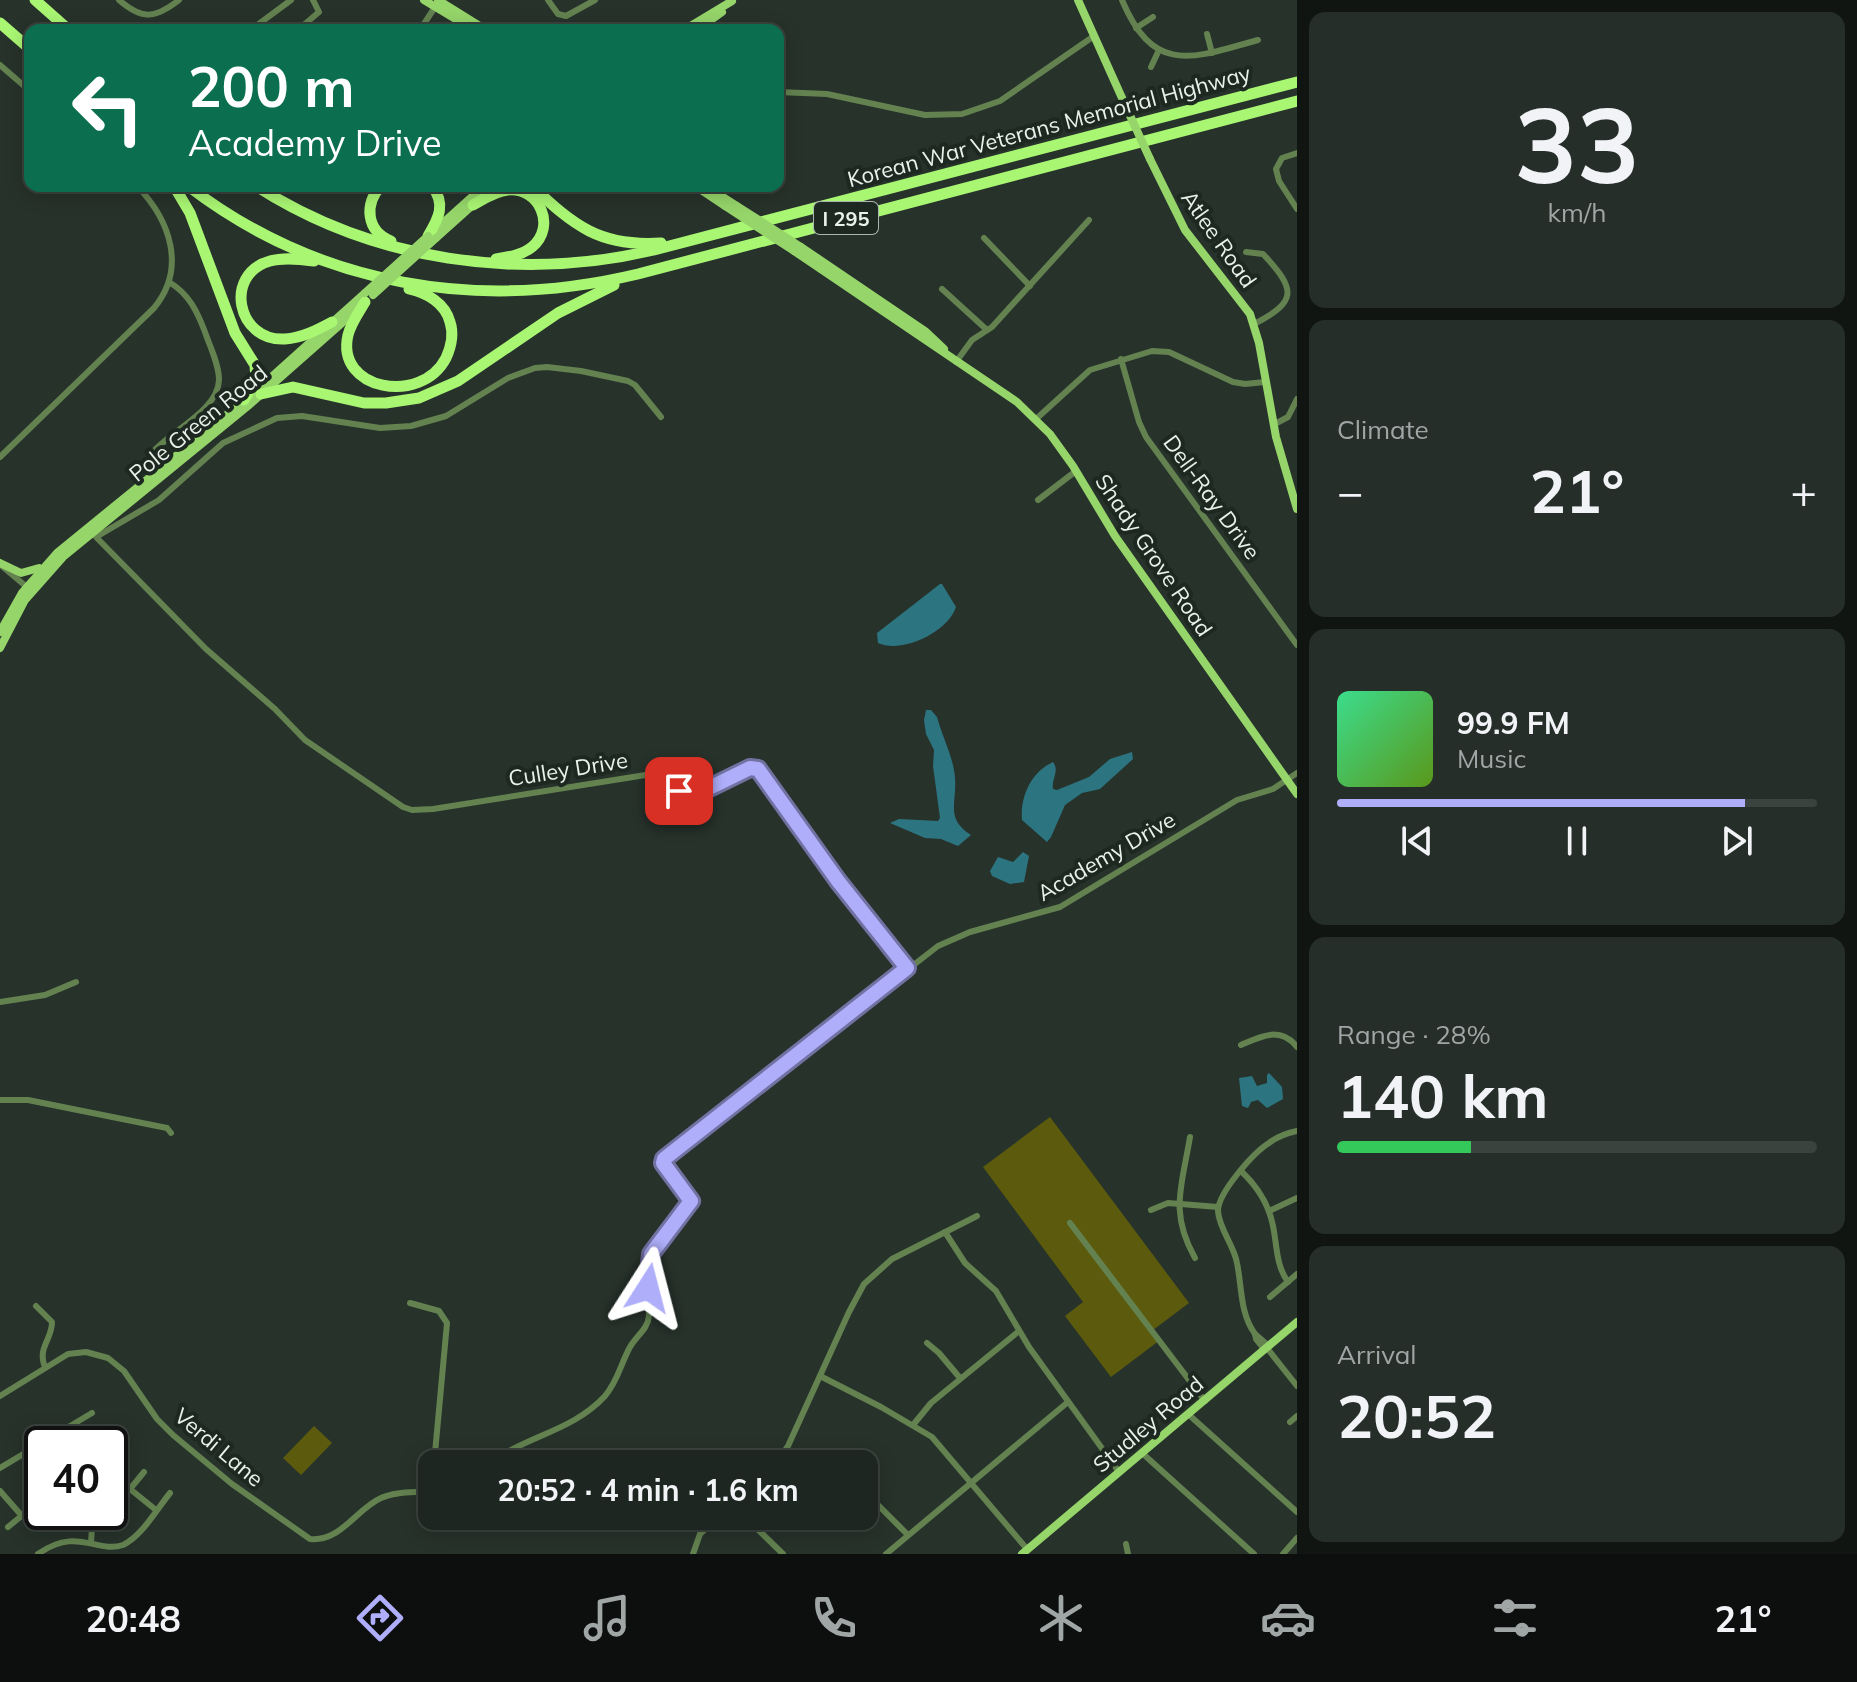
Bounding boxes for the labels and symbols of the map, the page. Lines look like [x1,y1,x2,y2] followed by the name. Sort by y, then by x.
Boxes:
[844,59,1254,193] street label: Korean War Veterans Memorial Highway
[1175,185,1263,293] street label: Atlee Road
[814,202,878,234] road number: I 295
[123,359,273,487] street label: Pole Green Road
[1157,429,1267,565] street label: Dell-Ray Drive
[1089,468,1219,642] street label: Shady Grove Road
[506,746,630,792] street label: Culley Drive
[645,757,713,825] pin
[1032,805,1180,907] street label: Academy Drive
[606,1246,690,1330] position arrow
[1087,1370,1209,1478] street label: Studley Road
[169,1402,269,1492] street label: Verdi Lane
[24,1426,128,1530] speed limit sign: 40

